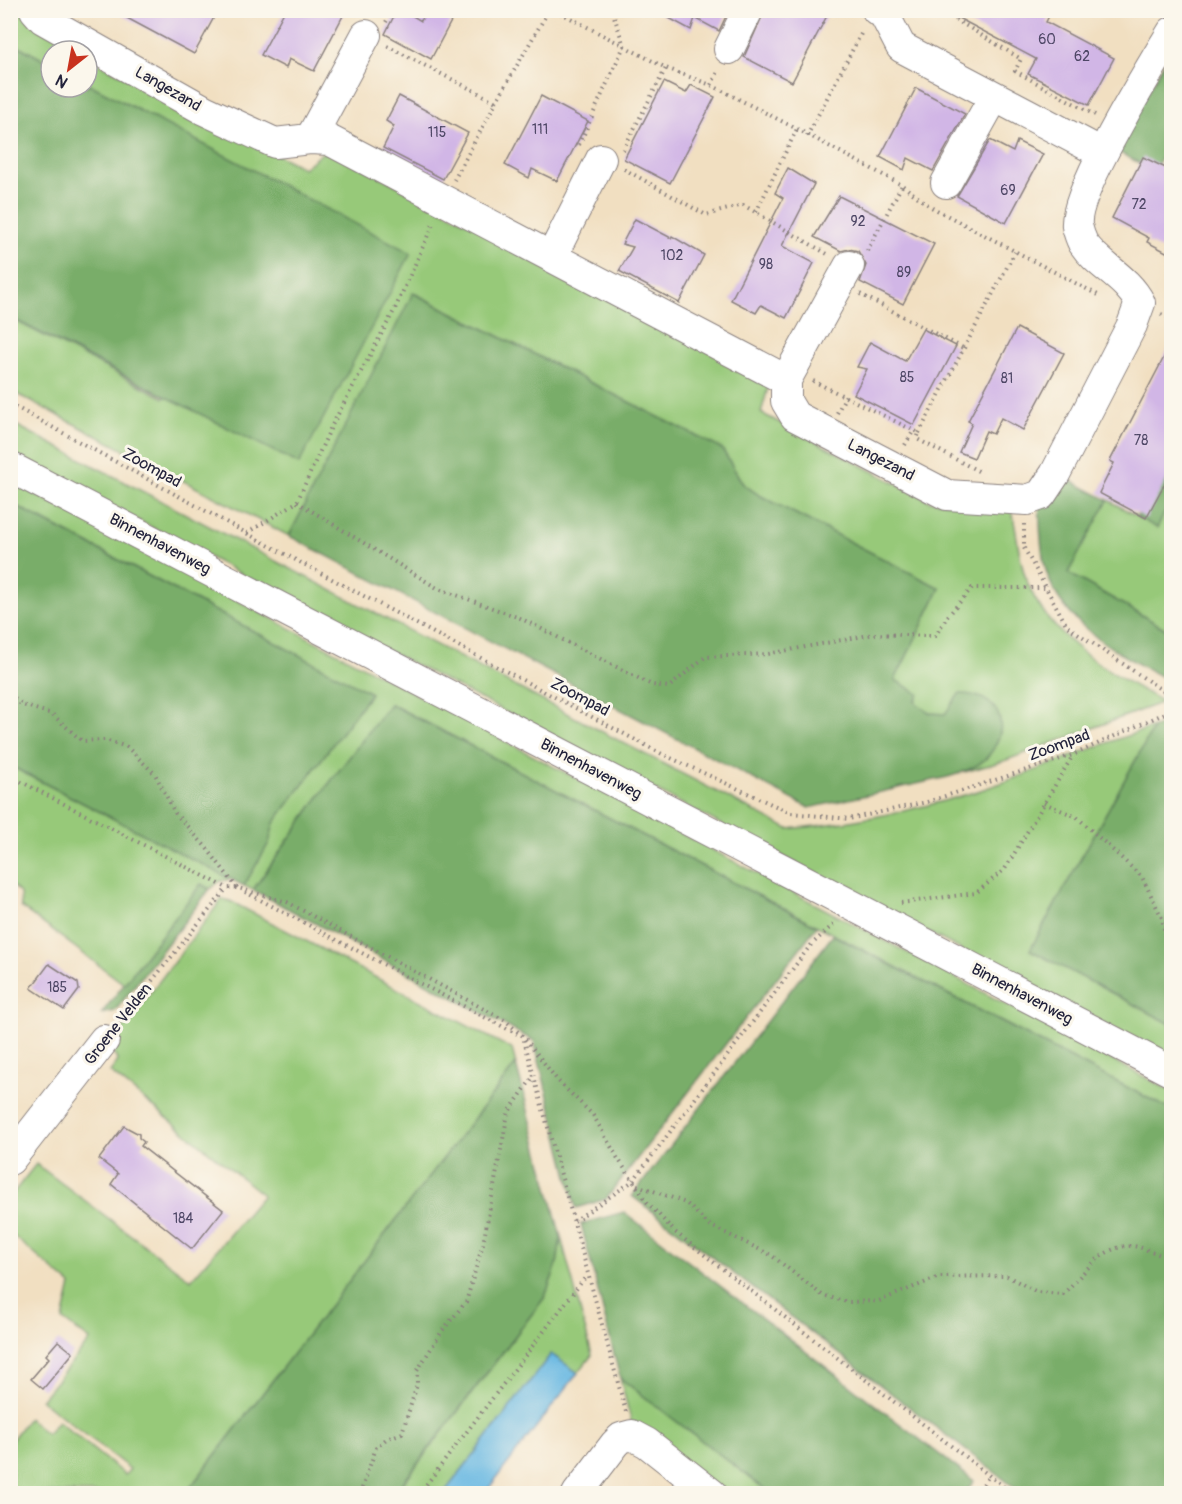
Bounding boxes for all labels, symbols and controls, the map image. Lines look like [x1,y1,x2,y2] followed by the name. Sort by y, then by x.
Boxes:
[1038,31,1056,48] house number: 60
[39,39,99,99] north arrow
[1074,48,1090,65] house number: 62
[131,62,205,116] street label: Langezand
[52,70,72,92] text: N
[532,121,548,138] house number: 111
[428,124,446,141] house number: 115
[1000,182,1016,199] house number: 69
[1131,196,1147,213] house number: 72
[850,213,866,230] house number: 92
[661,247,684,264] house number: 102
[759,256,773,273] house number: 98
[897,264,911,281] house number: 89
[900,369,914,386] house number: 85
[1001,370,1013,387] house number: 81
[1134,432,1148,449] house number: 78
[844,434,918,486] street label: Langezand
[119,444,185,492] street label: Zoompad
[106,509,214,579] street label: Binnenhavenweg
[547,673,613,721] street label: Zoompad
[1025,725,1093,765] street label: Zoompad
[537,734,645,804] street label: Binnenhavenweg
[968,959,1076,1029] street label: Binnenhavenweg
[47,979,67,996] house number: 185
[80,979,156,1069] street label: Groene Velden
[173,1210,193,1227] house number: 184

